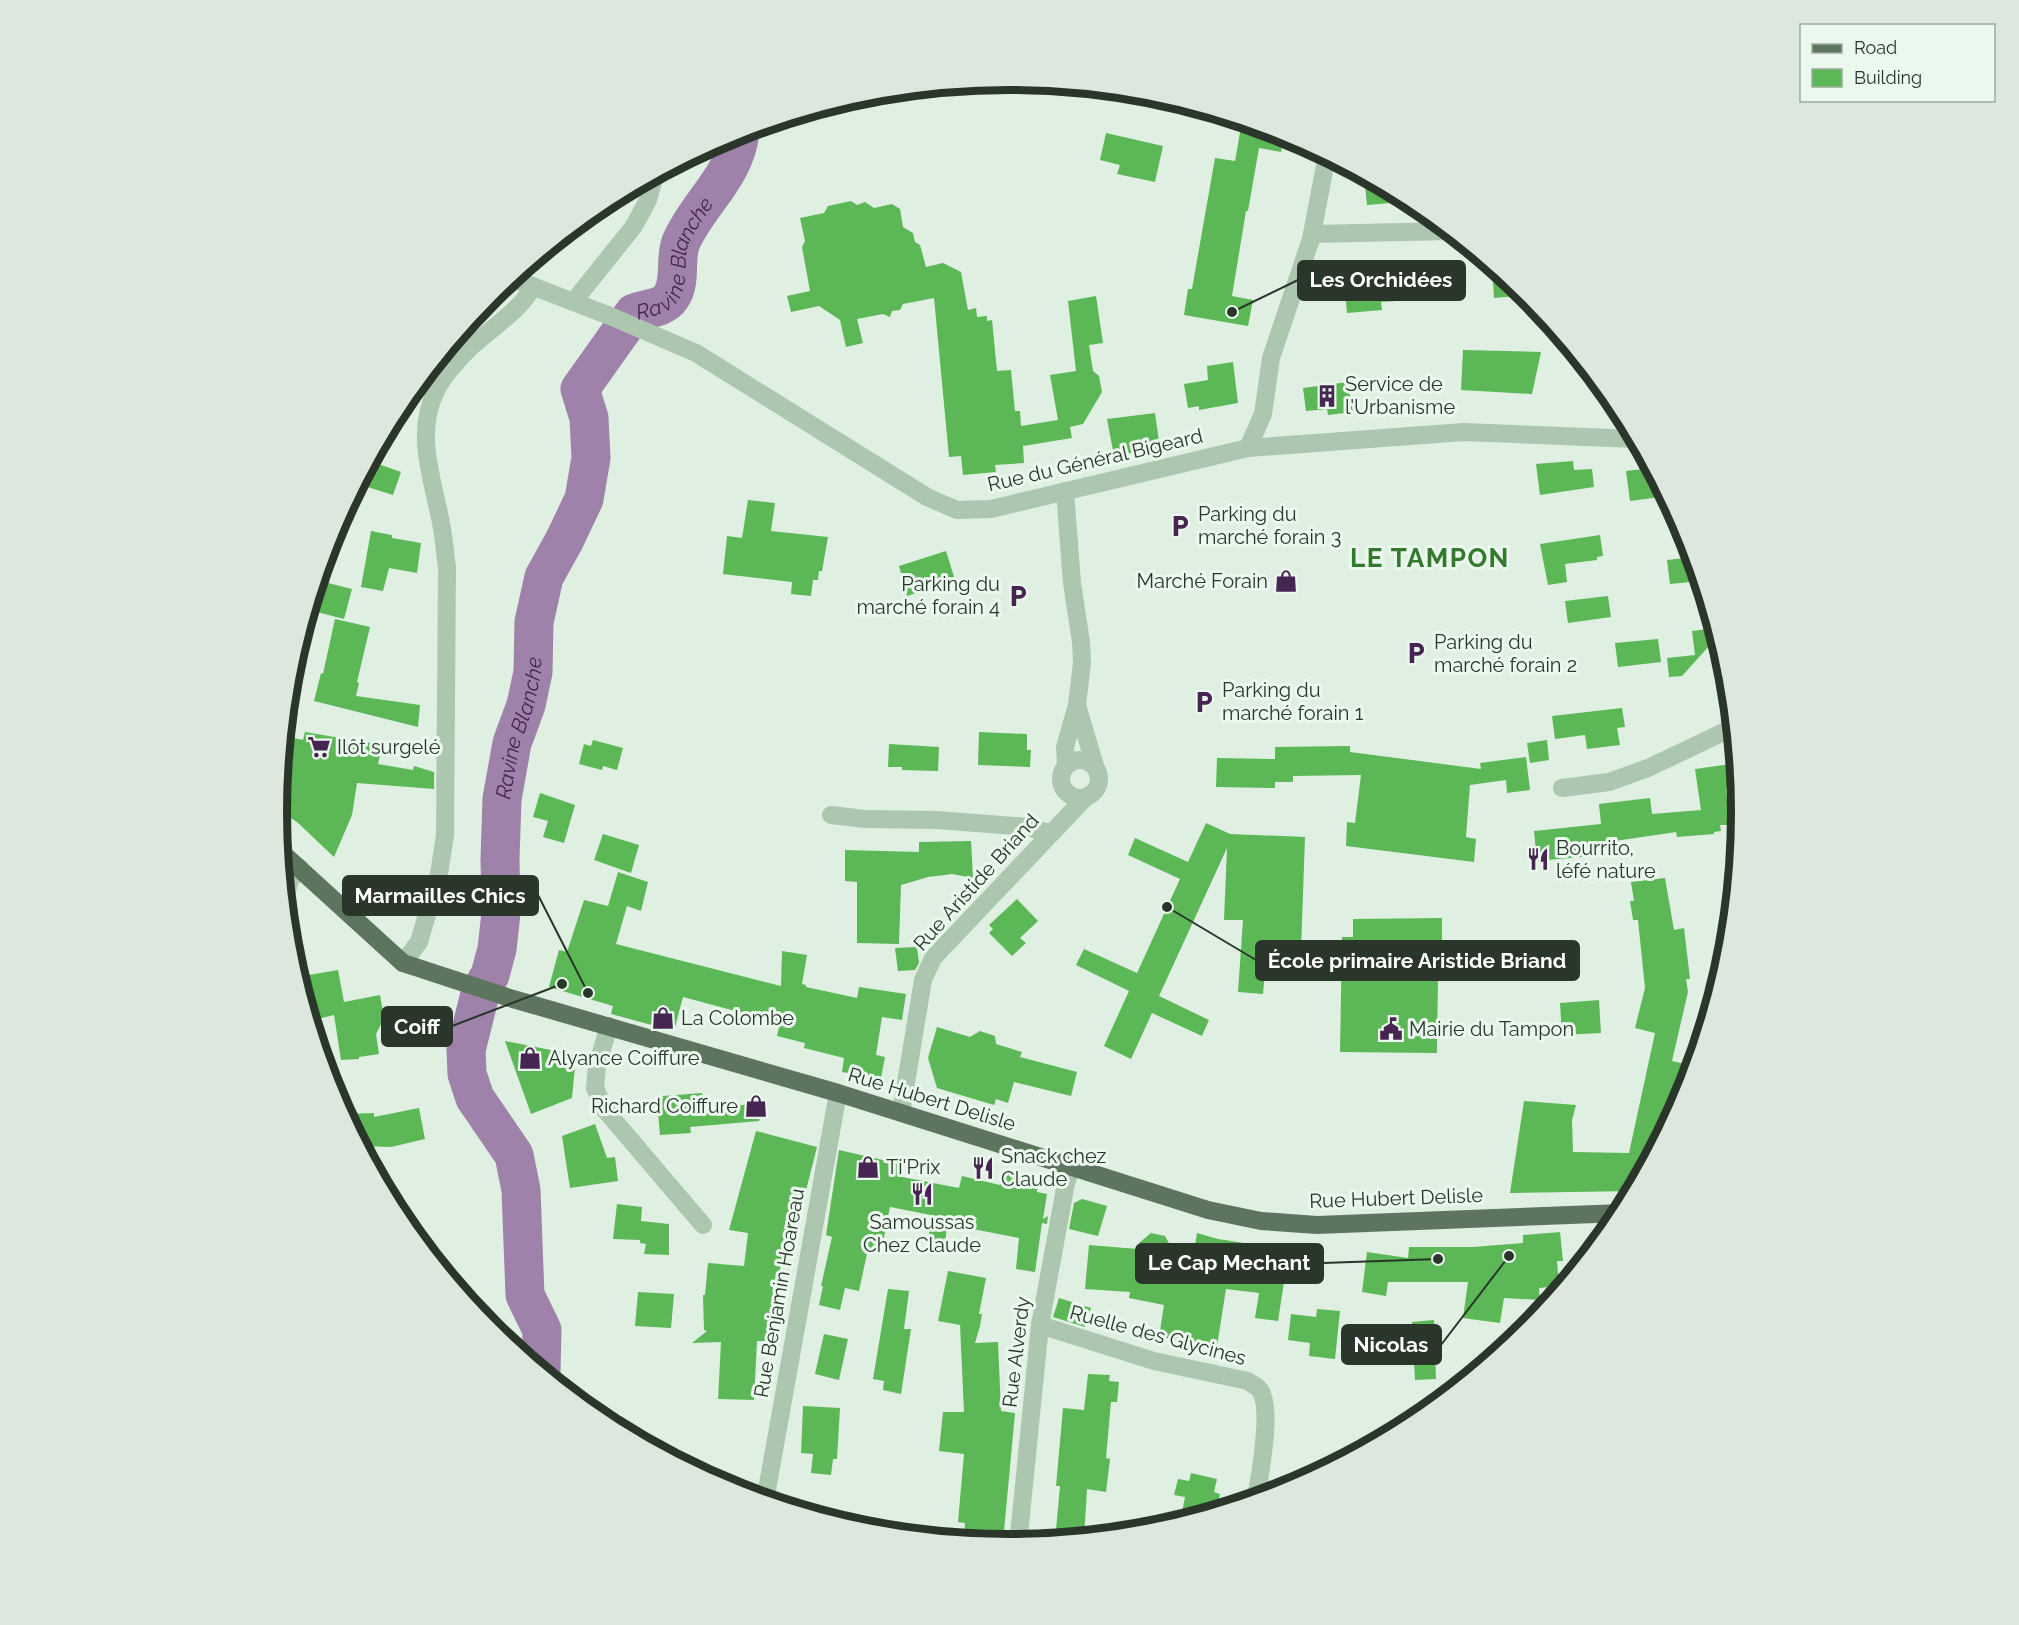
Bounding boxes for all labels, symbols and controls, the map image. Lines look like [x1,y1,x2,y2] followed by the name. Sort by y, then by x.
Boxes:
[1800,24,1995,102] legend
[1854,37,1897,58] text: Road
[1854,67,1922,88] text: Building
[633,192,718,324] water label: Ravine Blanche
[1298,261,1465,300] callout: Les Orchidées
[1310,267,1452,292] text: Les Orchidées
[1345,372,1455,419] place label: Service de l'Urbanisme
[1314,383,1340,409] building icon: Service de l'Urbanisme
[985,424,1205,496] street label: Rue du Général Bigeard
[1198,502,1341,549] place label: Parking du marché forain 3
[1167,513,1193,539] parking icon: Parking du marché forain 3
[1350,543,1510,573] district label: LE TAMPON
[1273,568,1299,594] shop icon: Marché Forain
[1137,569,1268,593] place label: Marché Forain
[856,572,1000,619] place label: Parking du marché forain 4
[1005,583,1031,609] parking icon: Parking du marché forain 4
[1434,630,1577,677] place label: Parking du marché forain 2
[1403,640,1429,666] parking icon: Parking du marché forain 2
[490,657,546,801] water label: Ravine Blanche
[1222,678,1364,725] place label: Parking du marché forain 1
[1191,689,1217,715] parking icon: Parking du marché forain 1
[306,734,332,760] supermarket icon: Ilôt surgelé
[337,735,441,759] place label: Ilôt surgelé
[908,809,1044,955] street label: Rue Aristide Briand
[1556,836,1656,883] place label: Bourrito, léfé nature
[1525,846,1551,872] restaurant icon: Bourrito, léfé nature
[343,876,538,915] callout: Marmailles Chics
[354,883,526,908] text: Marmailles Chics
[1256,941,1579,980] callout: École primaire Aristide Briand
[1268,948,1566,973] text: École primaire Aristide Briand
[650,1005,676,1031] shop icon: La Colombe
[681,1006,794,1030] place label: La Colombe
[382,1007,452,1046] callout: Coiff
[394,1014,440,1039] text: Coiff
[1378,1016,1404,1042] public building icon: Mairie du Tampon
[1409,1017,1574,1041] place label: Mairie du Tampon
[517,1045,543,1071] shop icon: Alyance Coiffure
[548,1046,700,1070] place label: Alyance Coiffure
[845,1062,1019,1136] street label: Rue Hubert Delisle
[743,1093,769,1119] shop icon: Richard Coiffure
[591,1094,738,1118] place label: Richard Coiffure
[1001,1144,1107,1191] place label: Snack chez Claude
[855,1154,881,1180] shop icon: Ti'Prix
[886,1155,940,1179] place label: Ti'Prix
[970,1155,996,1181] restaurant icon: Snack chez Claude
[909,1181,935,1207] restaurant icon: Samoussas Chez Claude
[1309,1183,1484,1213] street label: Rue Hubert Delisle
[749,1187,809,1399] street label: Rue Benjamin Hoareau
[863,1210,981,1257] place label: Samoussas Chez Claude
[1136,1244,1323,1283] callout: Le Cap Mechant
[1148,1250,1310,1275] text: Le Cap Mechant
[997,1295,1035,1409] street label: Rue Alverdy
[1067,1300,1249,1370] street label: Ruelle des Glycines
[1342,1325,1441,1364] callout: Nicolas
[1354,1332,1428,1357] text: Nicolas

